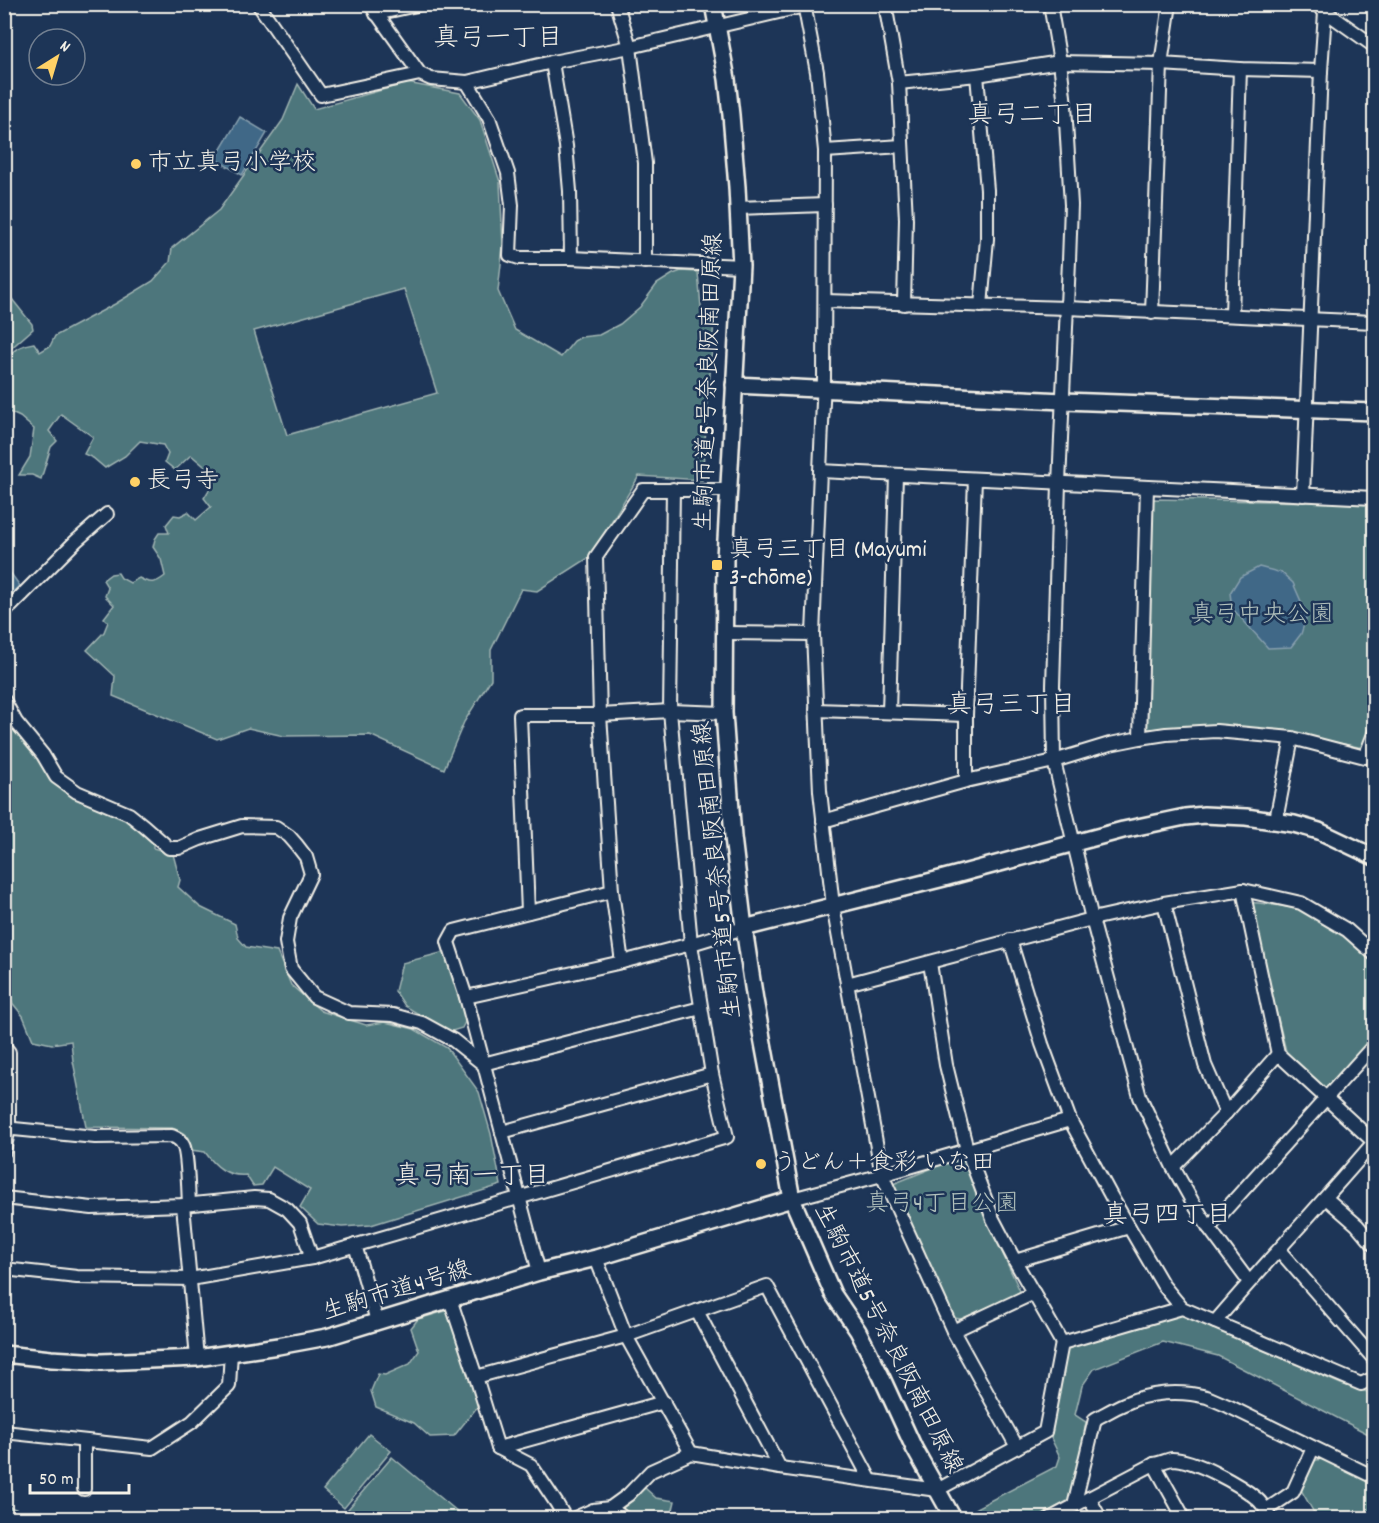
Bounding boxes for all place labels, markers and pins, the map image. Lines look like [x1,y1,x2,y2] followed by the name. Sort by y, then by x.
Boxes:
[148,147,316,181] place label: 市立真弓小学校
[129,157,143,171] marker: 市立真弓小学校
[147,465,219,499] place label: 長弓寺
[128,475,142,489] marker: 長弓寺
[729,534,927,596] place label: 真弓三丁目 (Mayumi 3-chōme)
[710,558,724,572] marker: 真弓三丁目 (Mayumi 3-chōme)
[773,1147,995,1181] place label: うどん＋食彩 いな田
[754,1157,768,1171] marker: うどん＋食彩 いな田

